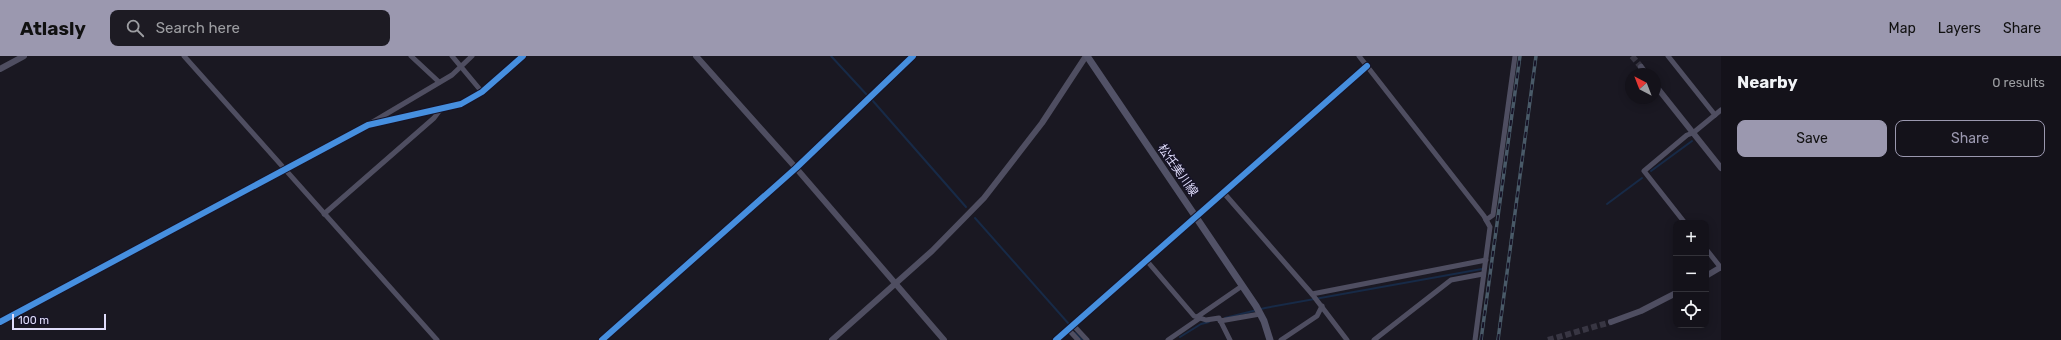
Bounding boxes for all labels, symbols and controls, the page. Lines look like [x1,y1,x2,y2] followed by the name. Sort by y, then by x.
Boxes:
[110,10,390,46] search box
[20,17,86,40] text: Atlasly
[124,17,146,39] icon: search
[156,19,240,37] text: Search here
[1889,20,1916,37] text: Map
[1938,20,1981,37] text: Layers
[2003,20,2041,37] text: Share
[1625,68,1661,104] north arrow
[1737,72,1798,92] text: Nearby
[1992,75,2045,90] text: 0 results
[1737,120,1887,157] button: Save
[1895,120,2045,157] button: Share
[1155,141,1201,199] street label: 松任美川線
[1673,220,1709,328] map controls
[1673,220,1709,256] button: +
[1673,256,1709,292] button: −
[1673,292,1709,328] button: locate
[12,312,106,331] scale bar
[18,314,49,327] text: 100 m

